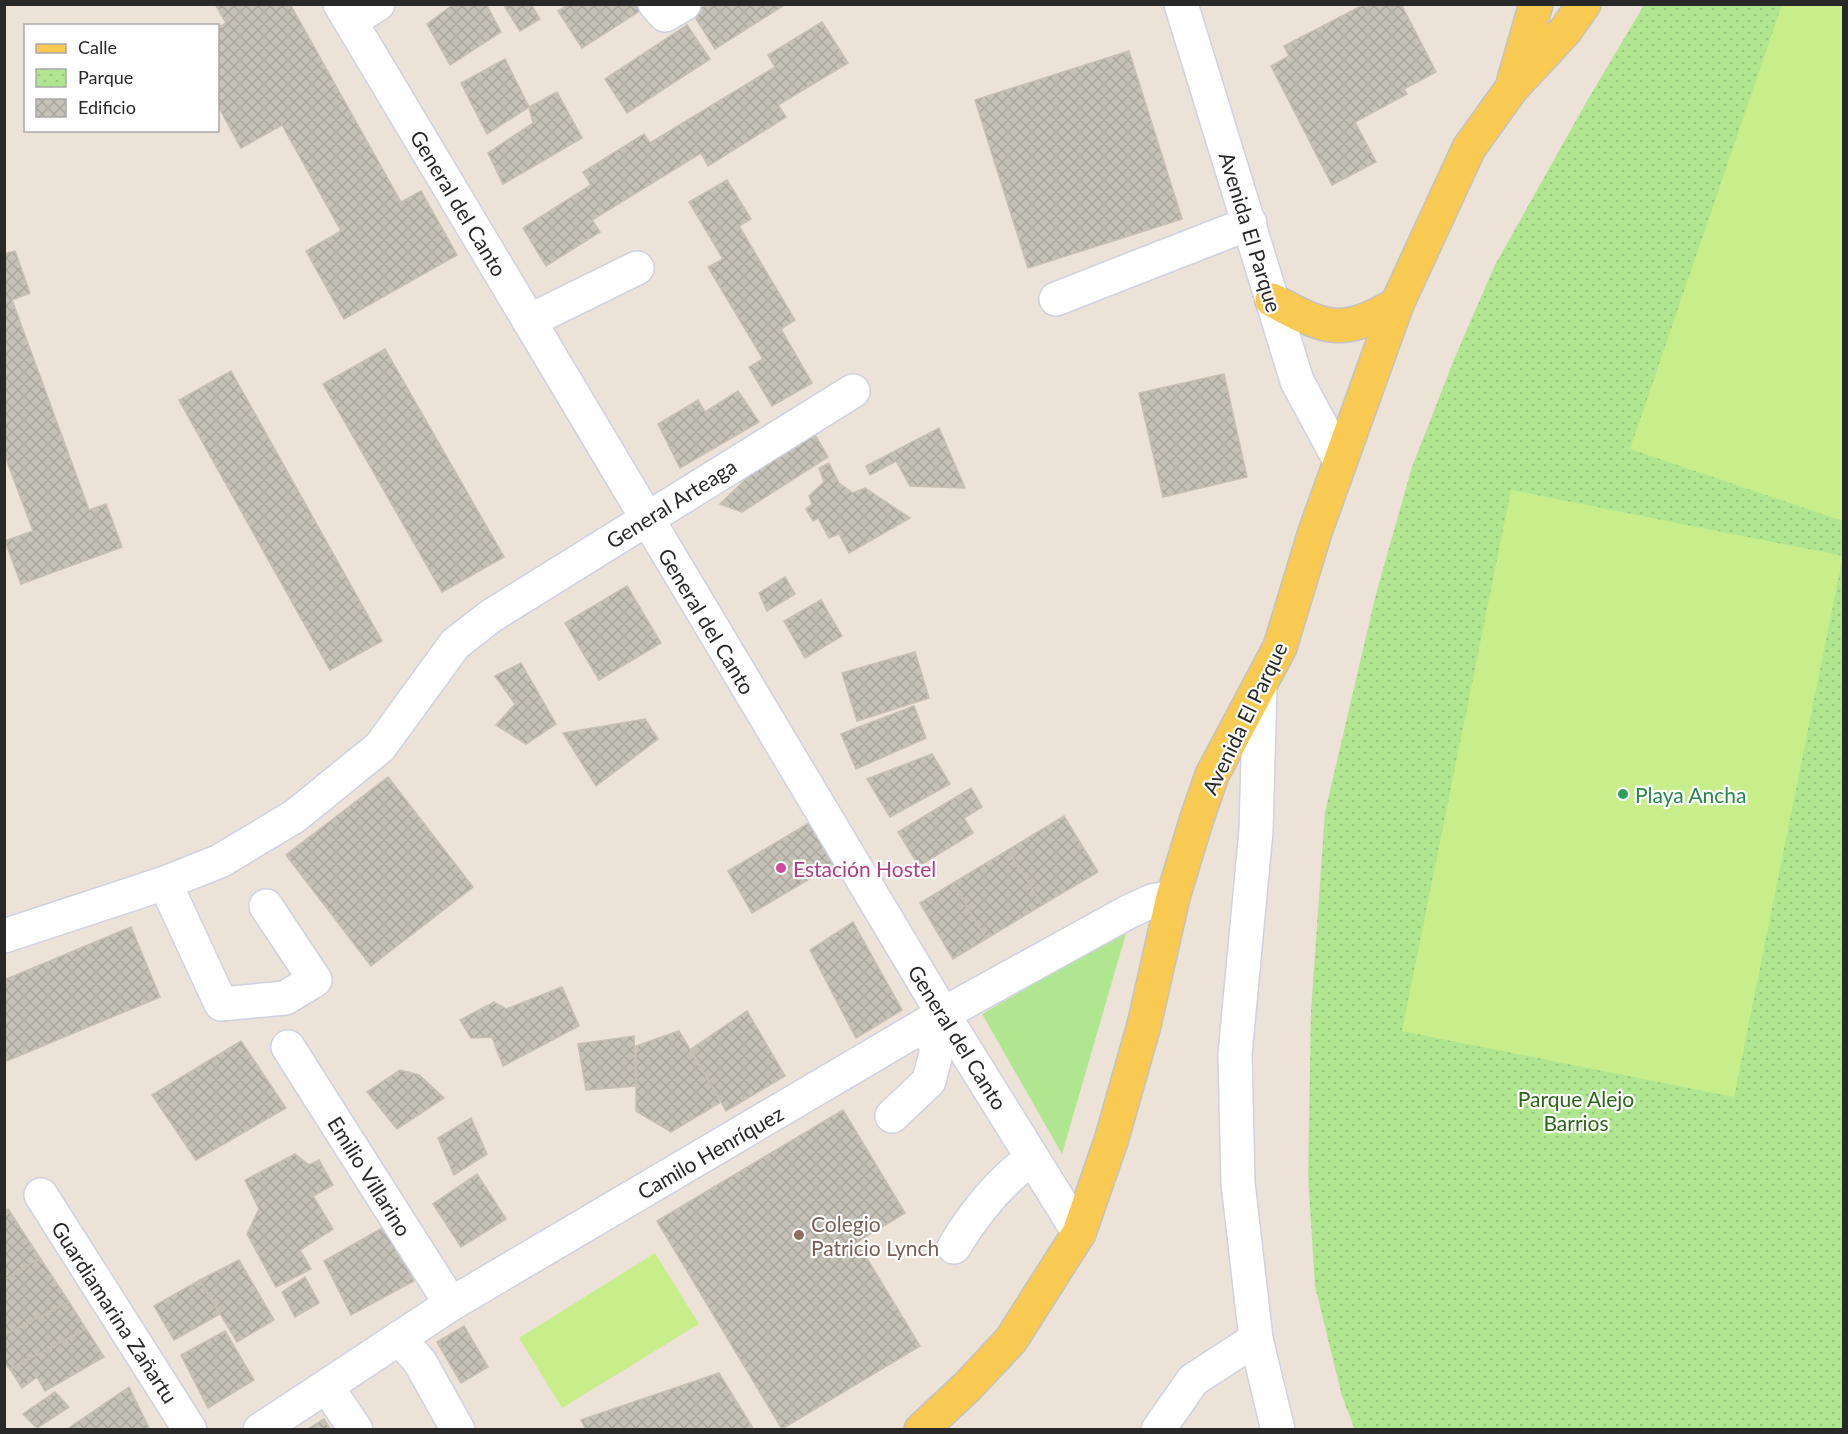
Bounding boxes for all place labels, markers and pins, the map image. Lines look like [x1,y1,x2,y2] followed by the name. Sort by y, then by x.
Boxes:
[1635,782,1747,807] place label: Playa Ancha
[1616,787,1630,801] marker: Playa Ancha
[793,856,936,881] place label: Estación Hostel
[774,861,788,875] marker: Estación Hostel
[811,1211,939,1260] place label: Colegio Patricio Lynch
[792,1228,806,1242] marker: Colegio Patricio Lynch

